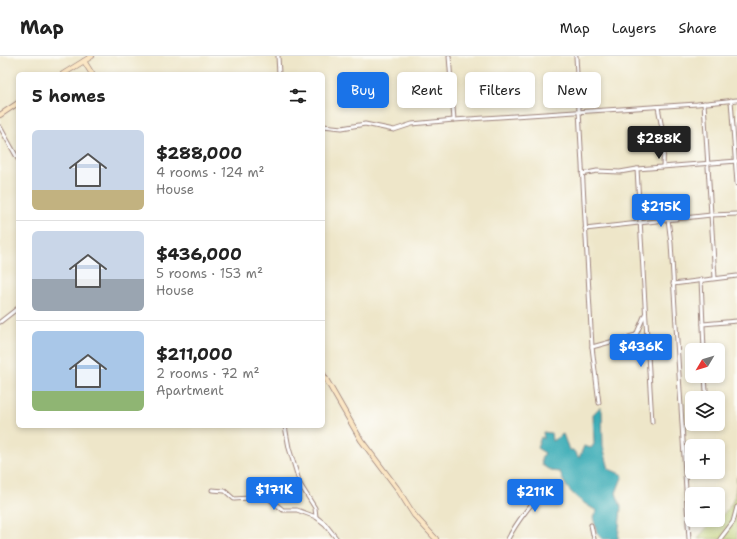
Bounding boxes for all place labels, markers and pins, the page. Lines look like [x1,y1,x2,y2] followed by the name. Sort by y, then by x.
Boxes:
[631,126,687,160] pin: $288K
[633,194,689,228] pin: $215K
[613,334,669,368] pin: $436K
[246,477,302,511] pin: $171K
[507,479,563,513] pin: $211K

